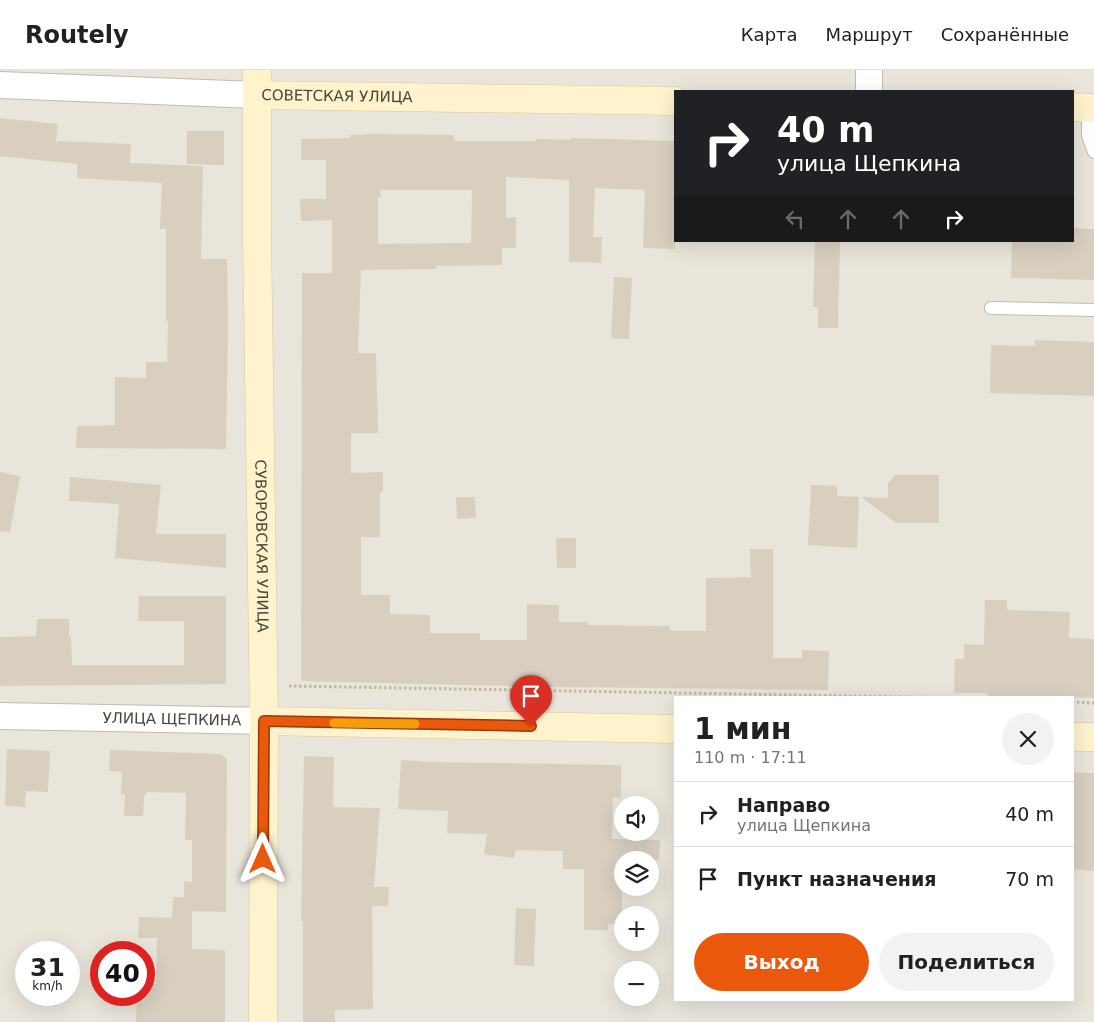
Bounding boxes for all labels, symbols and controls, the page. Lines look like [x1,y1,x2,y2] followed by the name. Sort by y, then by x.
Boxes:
[25,21,129,49] text: Routely
[741,24,798,45] text: Карта
[826,24,913,45] text: Маршрут
[941,24,1069,45] text: Сохранённые
[261,86,414,106] street label: СОВЕТСКАЯ УЛИЦА
[694,110,759,175] icon: right
[777,110,874,150] text: 40 m
[777,151,961,176] text: улица Щепкина
[781,205,809,233] icon: left
[834,205,862,233] icon: ahead
[887,205,915,233] icon: ahead
[940,205,968,233] icon: right
[251,459,272,633] street label: СУВОРОВСКАЯ УЛИЦА
[510,675,552,726] pin
[517,682,545,710] icon: arrive
[102,709,242,730] street label: УЛИЦА ЩЕПКИНА
[694,711,792,746] text: 1 мин
[1002,713,1054,765] button: close
[694,748,807,767] text: 110 m · 17:11
[737,794,830,816] text: Направо
[614,796,659,1006] map controls
[614,796,659,841] button: sound
[694,800,722,828] icon: right
[1005,803,1054,825] text: 40 m
[737,816,871,835] text: улица Щепкина
[236,832,288,884] position arrow
[614,851,659,896] button: layers
[694,865,722,893] icon: arrive
[737,868,936,890] text: Пункт назначения
[1005,868,1054,890] text: 70 m
[614,906,659,951] button: +
[694,933,869,991] button: Выход
[879,933,1054,991] button: Поделиться
[90,941,155,1006] speed limit sign: 40
[30,953,65,982] text: 31
[614,961,659,1006] button: −
[32,979,63,993] text: km/h

